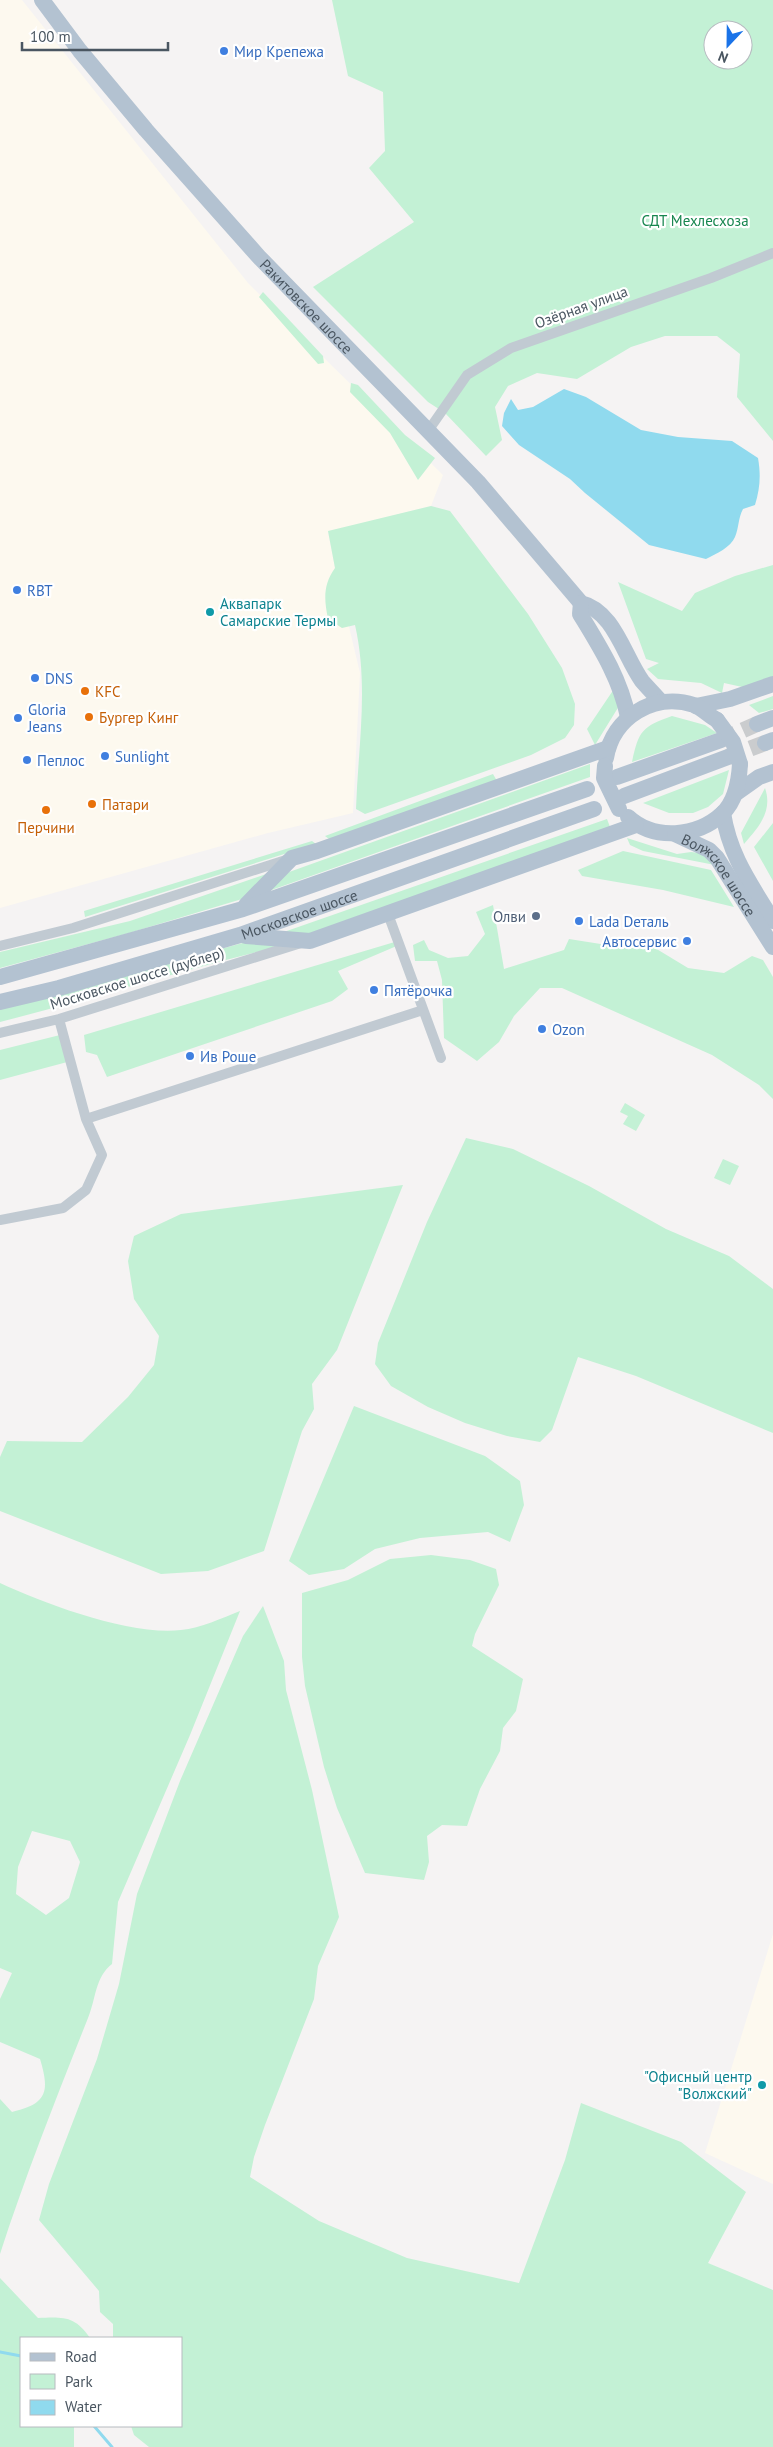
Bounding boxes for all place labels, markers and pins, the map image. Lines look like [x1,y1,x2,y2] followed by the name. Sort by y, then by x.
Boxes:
[234,42,324,61] place label: Мир Крепежа
[218,45,230,57] marker: Мир Крепежа
[27,581,53,600] place label: RBT
[11,584,23,596] marker: RBT
[220,594,336,630] place label: Аквапарк Самарские Термы
[204,606,216,618] marker: Аквапарк Самарские Термы
[45,669,73,688] place label: DNS
[29,672,41,684] marker: DNS
[95,682,120,701] place label: KFC
[79,685,91,697] marker: KFC
[27,700,66,736] place label: Gloria Jeans
[99,708,179,727] place label: Бургер Кинг
[83,711,95,723] marker: Бургер Кинг
[12,712,24,724] marker: Gloria Jeans
[115,747,169,766] place label: Sunlight
[99,750,111,762] marker: Sunlight
[37,751,85,770] place label: Пеплос
[21,754,33,766] marker: Пеплос
[102,795,149,814] place label: Патари
[86,798,98,810] marker: Патари
[40,804,52,816] marker: Перчини
[17,818,75,837] place label: Перчини
[493,907,526,926] place label: Олви
[530,910,542,922] marker: Олви
[589,912,669,931] place label: Lada Dеталь
[573,915,585,927] marker: Lada Dеталь
[602,932,677,951] place label: Автосервис
[681,935,693,947] marker: Автосервис
[384,981,452,1000] place label: Пятёрочка
[368,984,380,996] marker: Пятёрочка
[552,1020,585,1039] place label: Ozon
[536,1023,548,1035] marker: Ozon
[200,1047,256,1066] place label: Ив Роше
[184,1050,196,1062] marker: Ив Роше
[644,2067,752,2103] place label: "Офисный центр "Волжский"
[756,2079,768,2091] marker: "Офисный центр "Волжский"

